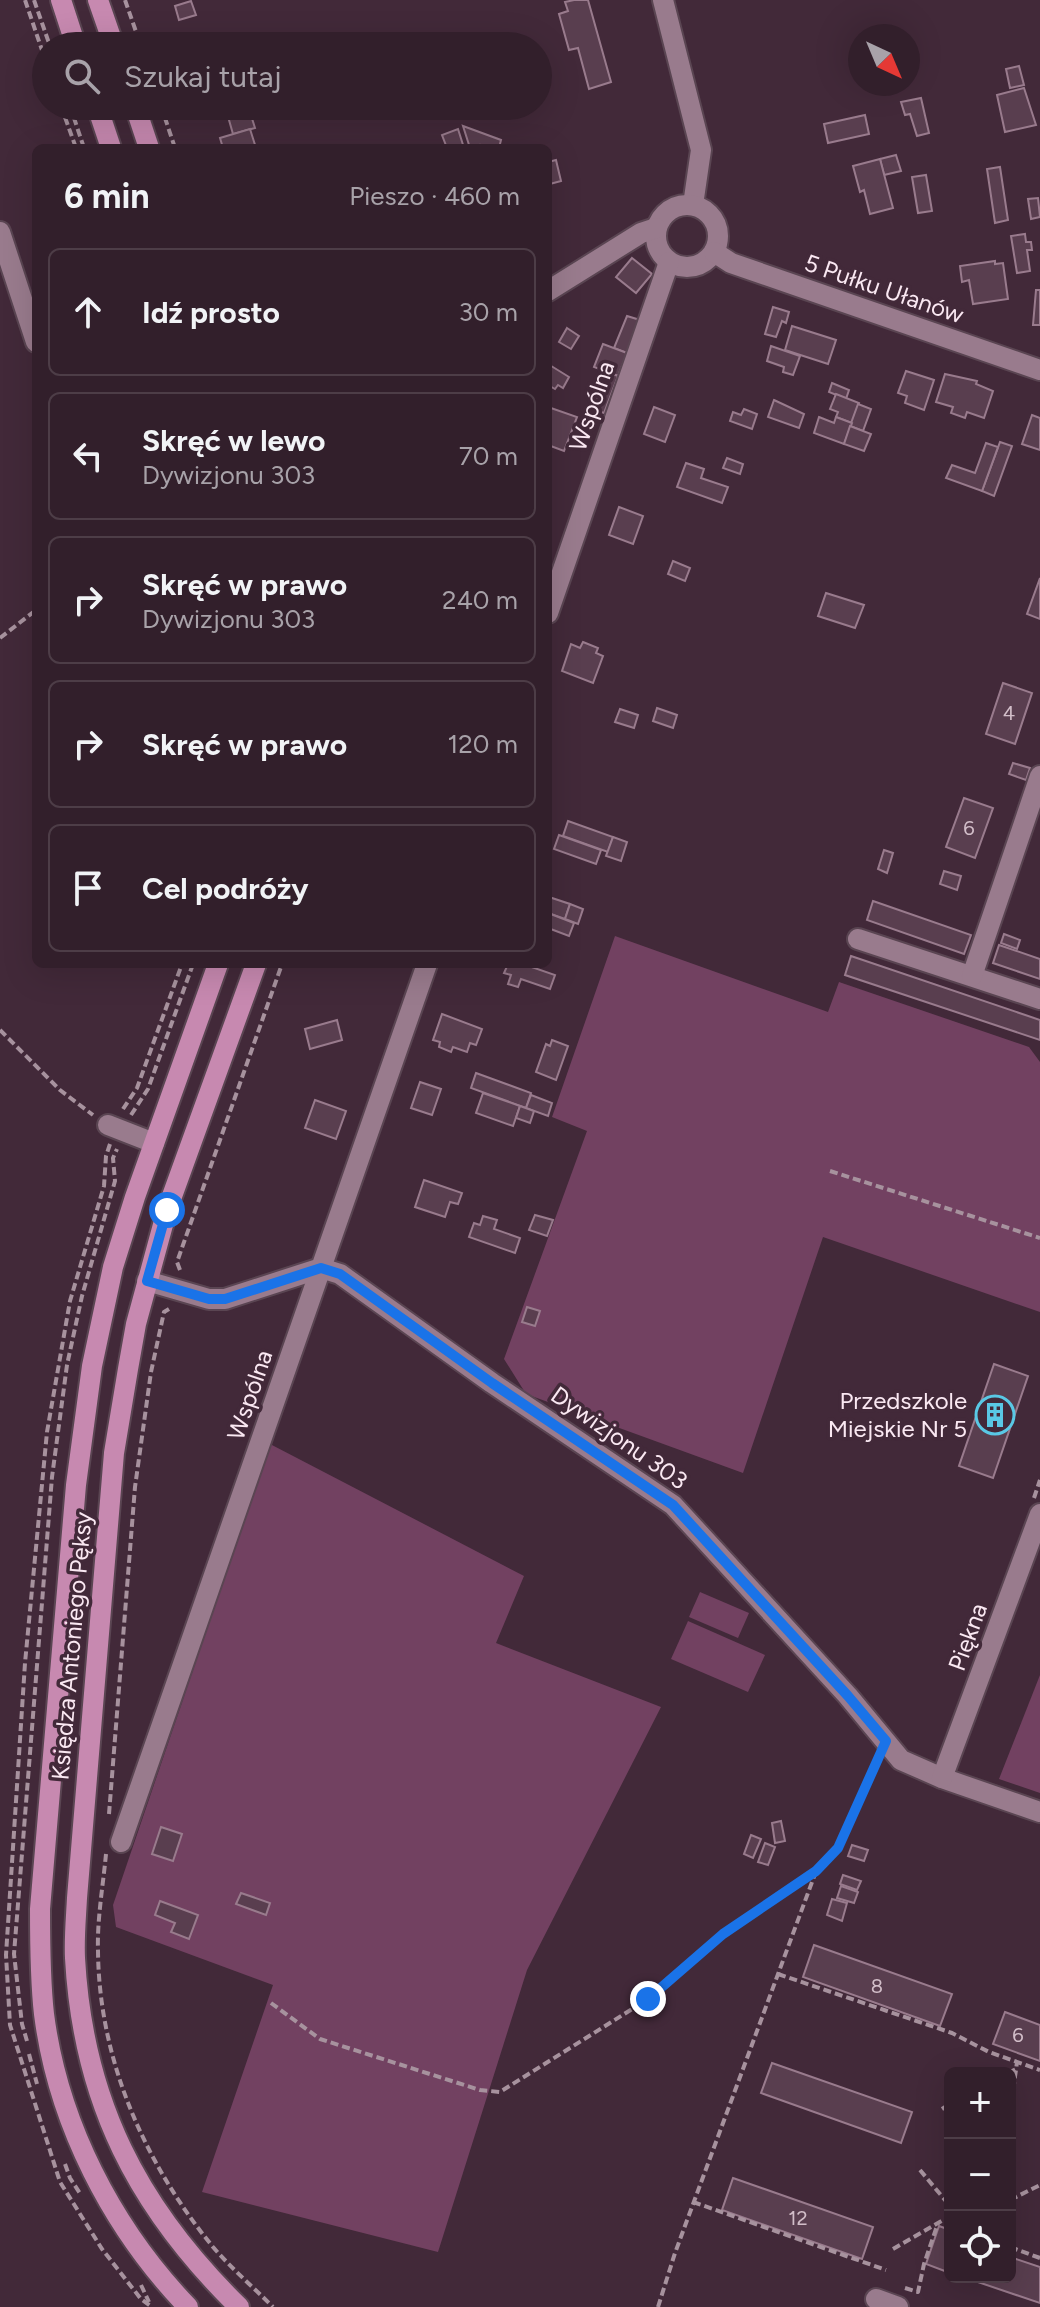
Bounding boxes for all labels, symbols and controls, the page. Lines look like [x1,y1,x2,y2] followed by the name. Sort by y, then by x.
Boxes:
[848,24,920,96] north arrow
[32,32,552,120] search box
[60,54,104,98] icon: search
[124,58,282,95] text: Szukaj tutaj
[64,176,150,217] text: 6 min
[349,180,520,212] text: Pieszo · 460 m
[801,248,968,329] street label: 5 Pułku Ułanów
[66,290,110,334] icon: ahead
[142,294,280,331] text: Idź prosto
[459,296,518,328] text: 30 m
[563,357,620,455] street label: Wspólna
[142,422,325,459] text: Skręć w lewo
[66,434,110,478] icon: left
[459,440,518,472] text: 70 m
[142,459,315,491] text: Dywizjonu 303
[142,566,347,603] text: Skręć w prawo
[66,578,110,622] icon: right
[442,584,518,616] text: 240 m
[142,603,315,635] text: Dywizjonu 303
[1003,701,1015,725] house number: 4
[66,722,110,766] icon: right
[142,726,347,763] text: Skręć w prawo
[448,728,518,760] text: 120 m
[963,816,975,840] house number: 6
[66,866,110,910] icon: arrive
[142,870,309,907] text: Cel podróży
[149,1192,185,1228] route start
[221,1346,278,1444] street label: Wspólna
[545,1380,693,1495] street label: Dywizjonu 303
[828,1386,967,1443] place label: Przedszkole Miejskie Nr 5
[974,1394,1016,1436] building icon: Przedszkole Miejskie Nr 5
[45,1510,98,1781] street label: Księdza Antoniego Pęksy
[942,1599,993,1675] street label: Piękna
[871,1974,883,1998] house number: 8
[630,1981,666,2017] route end
[1012,2023,1024,2047] house number: 6
[944,2067,1016,2283] map controls
[944,2067,1016,2139] button: +
[944,2139,1016,2211] button: −
[788,2206,808,2230] house number: 12
[944,2211,1016,2283] button: locate

